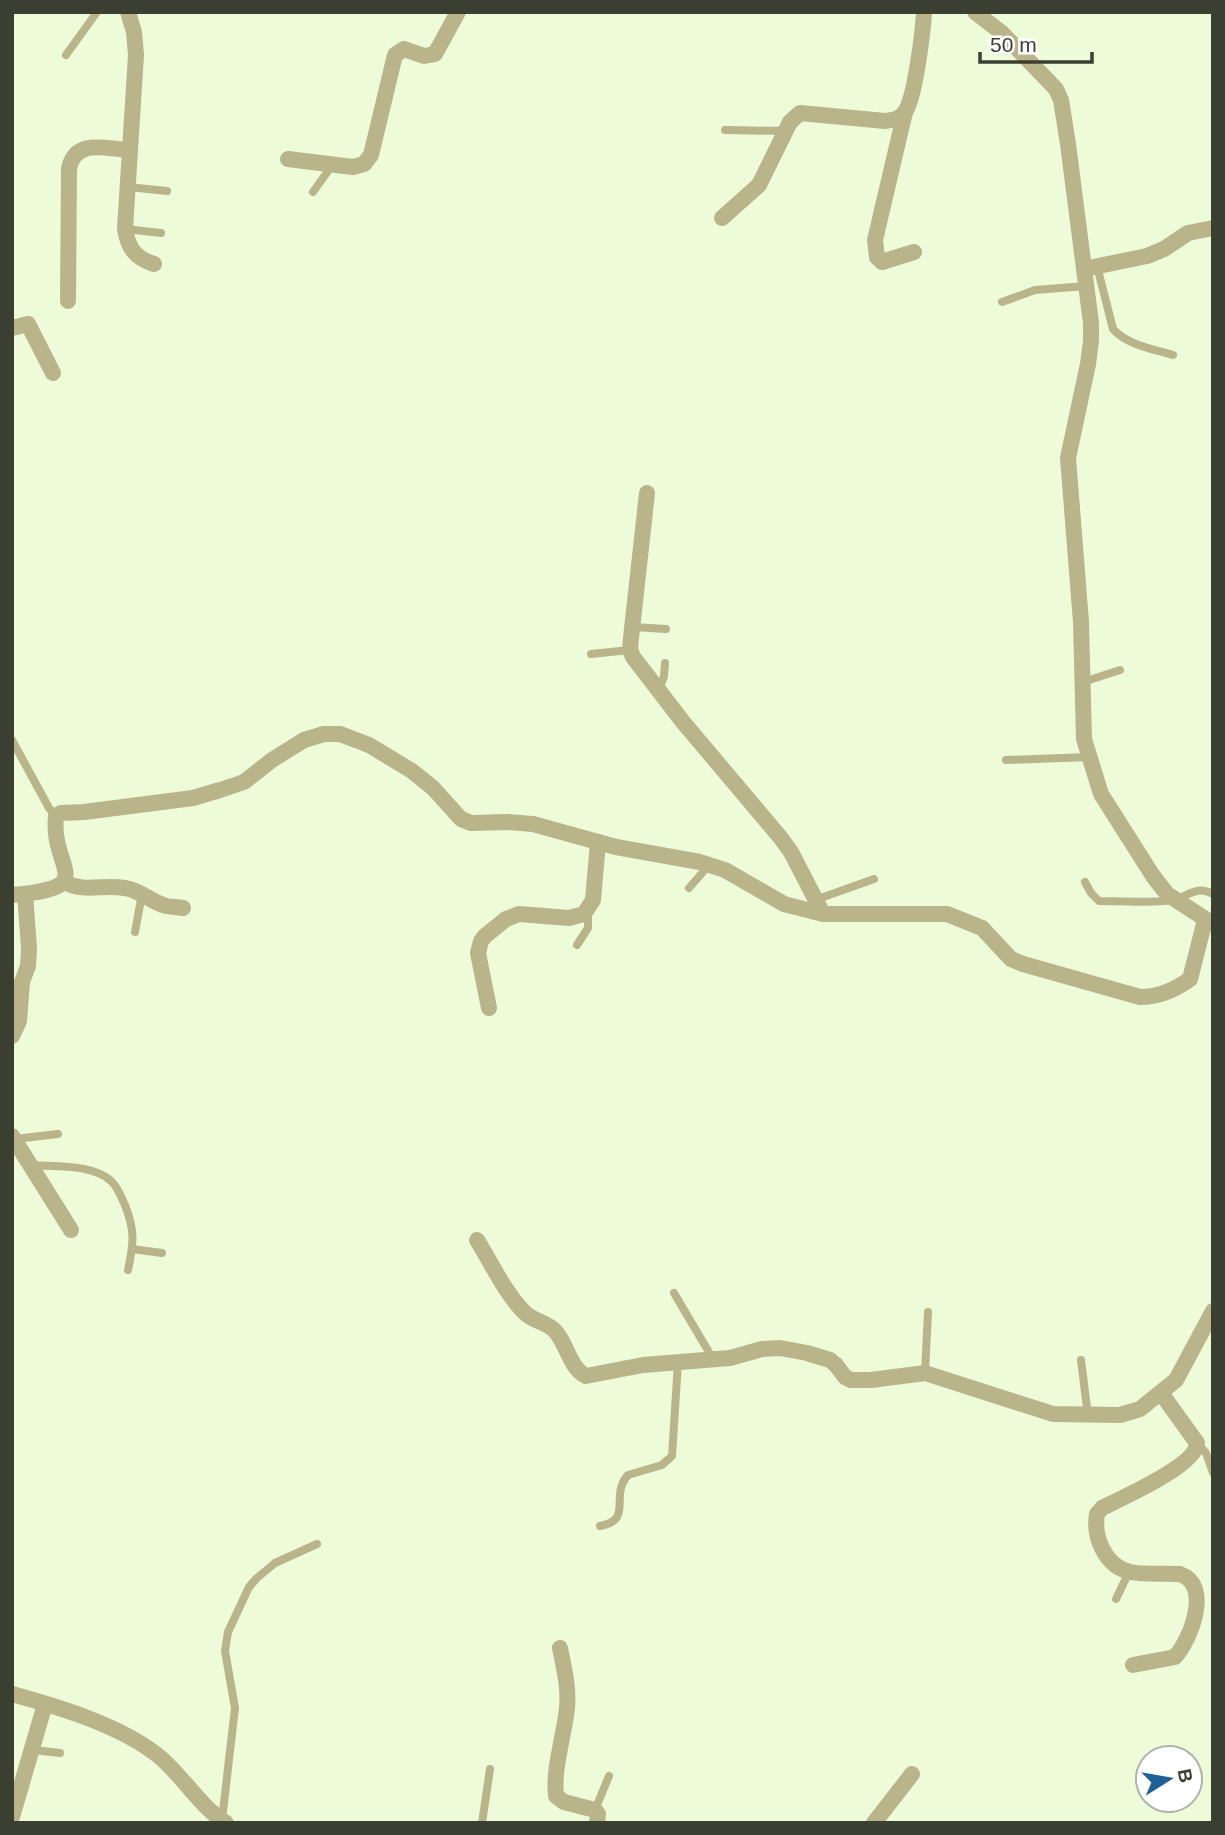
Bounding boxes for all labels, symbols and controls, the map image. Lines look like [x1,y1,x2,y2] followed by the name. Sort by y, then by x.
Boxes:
[980,21,1092,65] scale bar
[990,33,1037,56] text: 50 m
[1134,1744,1204,1814] north arrow
[1174,1767,1197,1785] text: B

